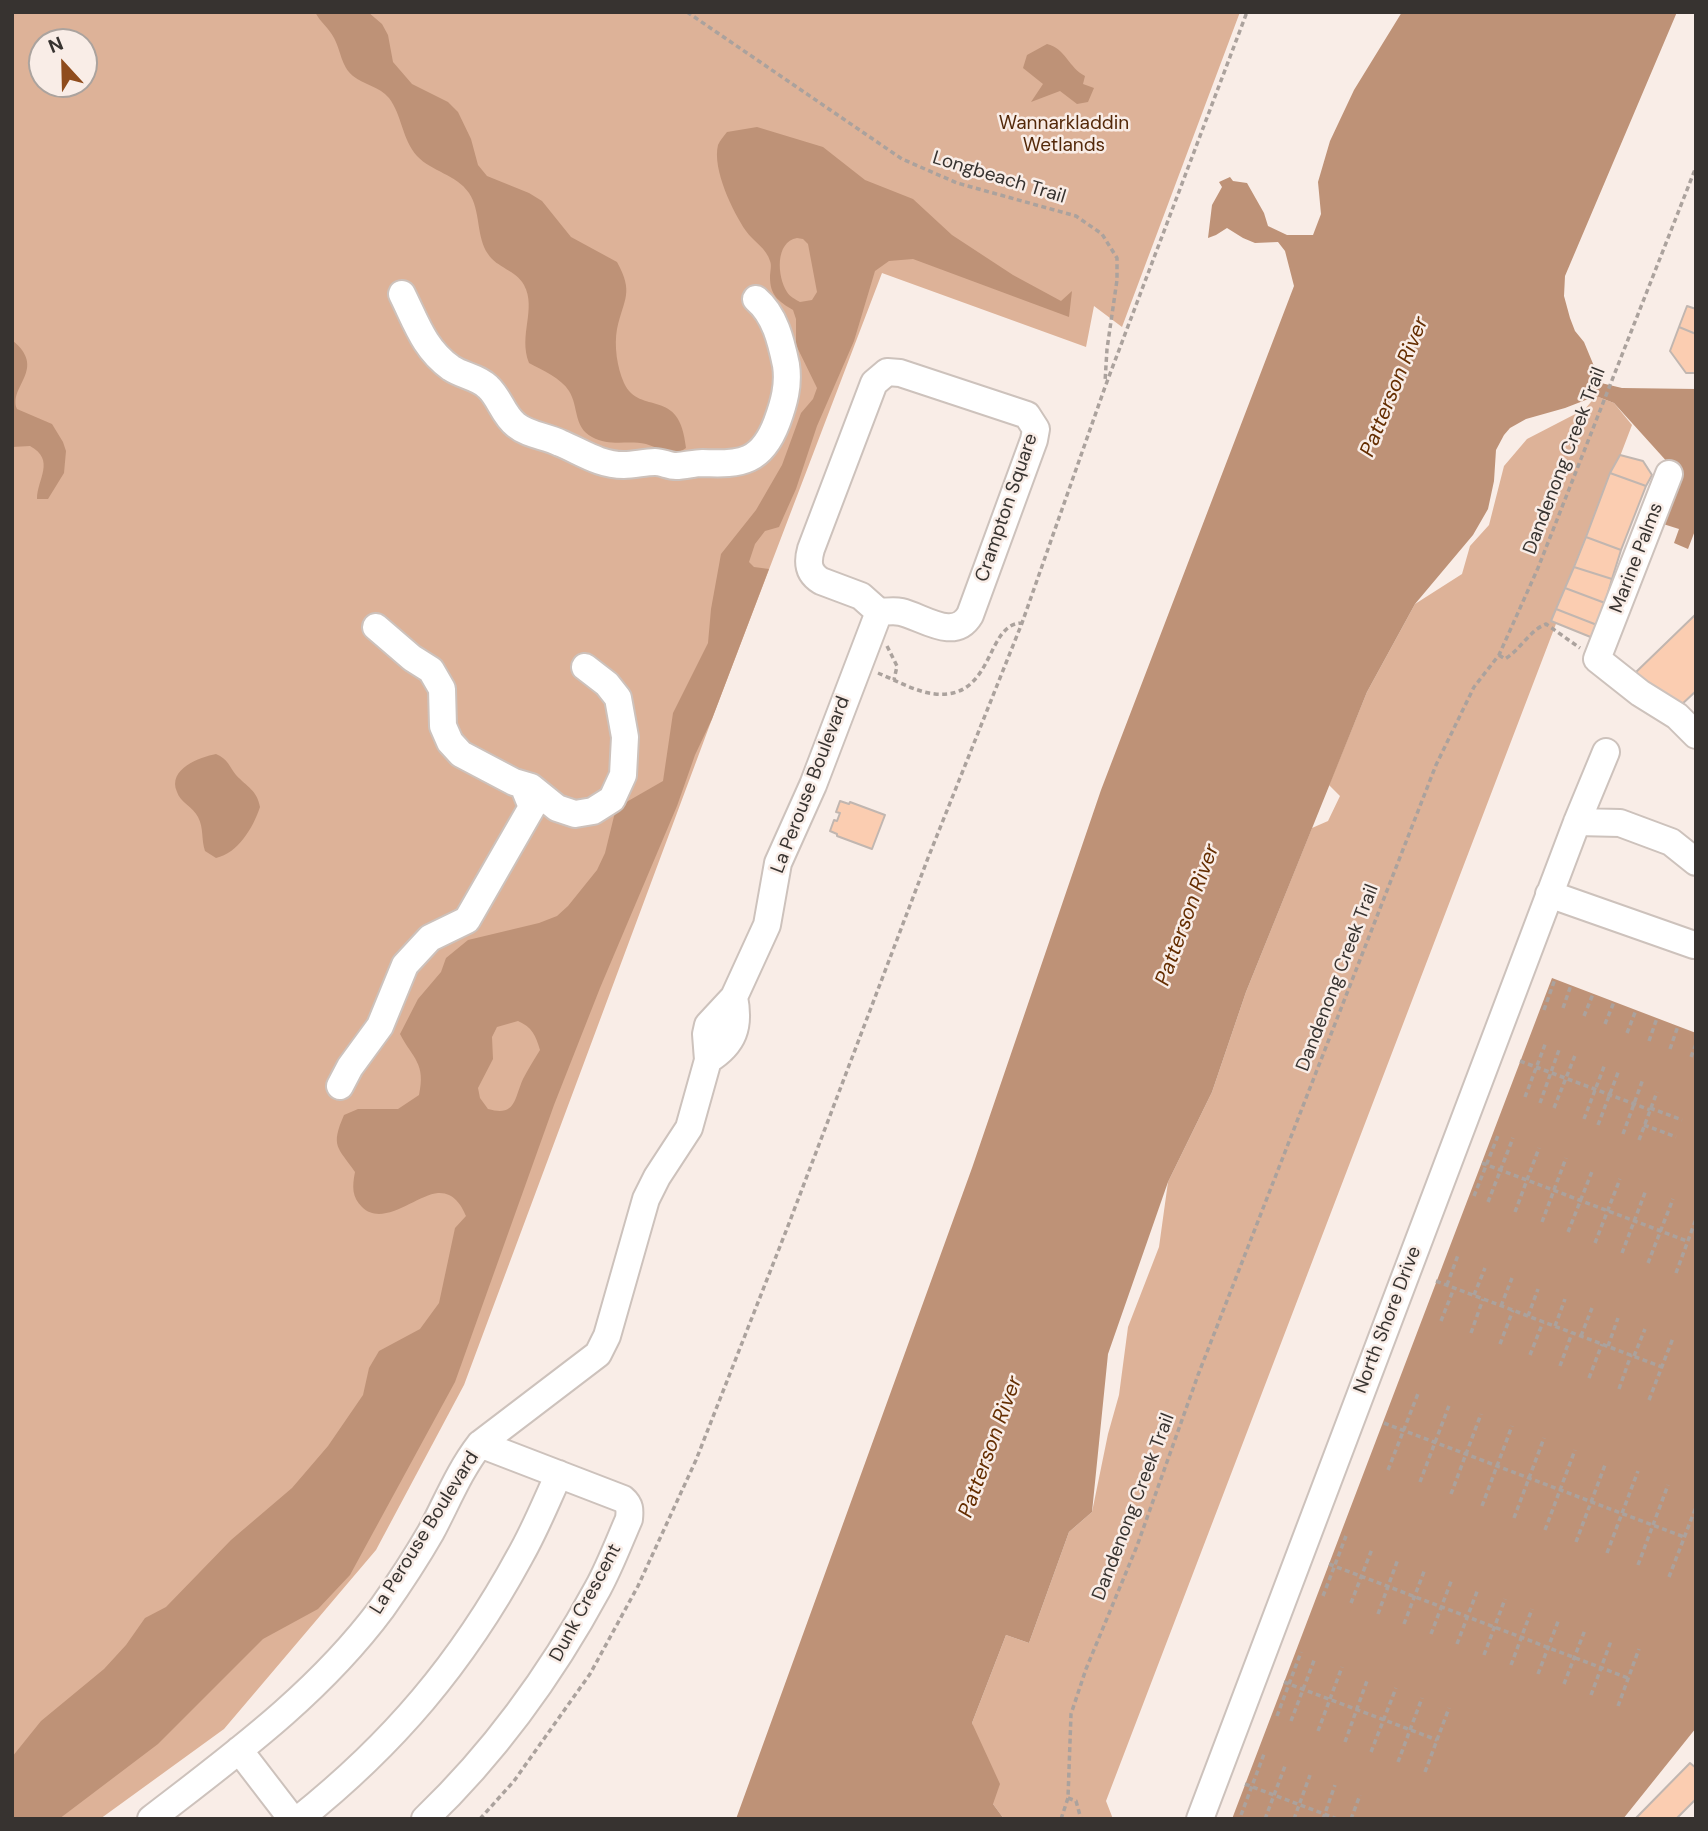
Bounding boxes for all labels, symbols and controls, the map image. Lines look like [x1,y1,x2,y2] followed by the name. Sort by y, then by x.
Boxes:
[28,28,98,98] north arrow
[45,31,67,59] text: N
[999,113,1129,157] park label: Wannarkladdin Wetlands
[930,147,1068,209] street label: Longbeach Trail
[1356,313,1434,461] water label: Patterson River
[1519,364,1611,558] street label: Dandenong Creek Trail
[971,431,1043,585] street label: Crampton Square
[1606,500,1668,616] street label: Marine Palms
[767,693,855,877] street label: La Perouse Boulevard
[1151,841,1225,989] water label: Patterson River
[1292,881,1384,1075] street label: Dandenong Creek Trail
[1349,1243,1427,1397] street label: North Shore Drive
[954,1373,1028,1521] water label: Patterson River
[1088,1410,1180,1604] street label: Dandenong Creek Trail
[366,1447,484,1619] street label: La Perouse Boulevard
[545,1540,627,1666] street label: Dunk Crescent

